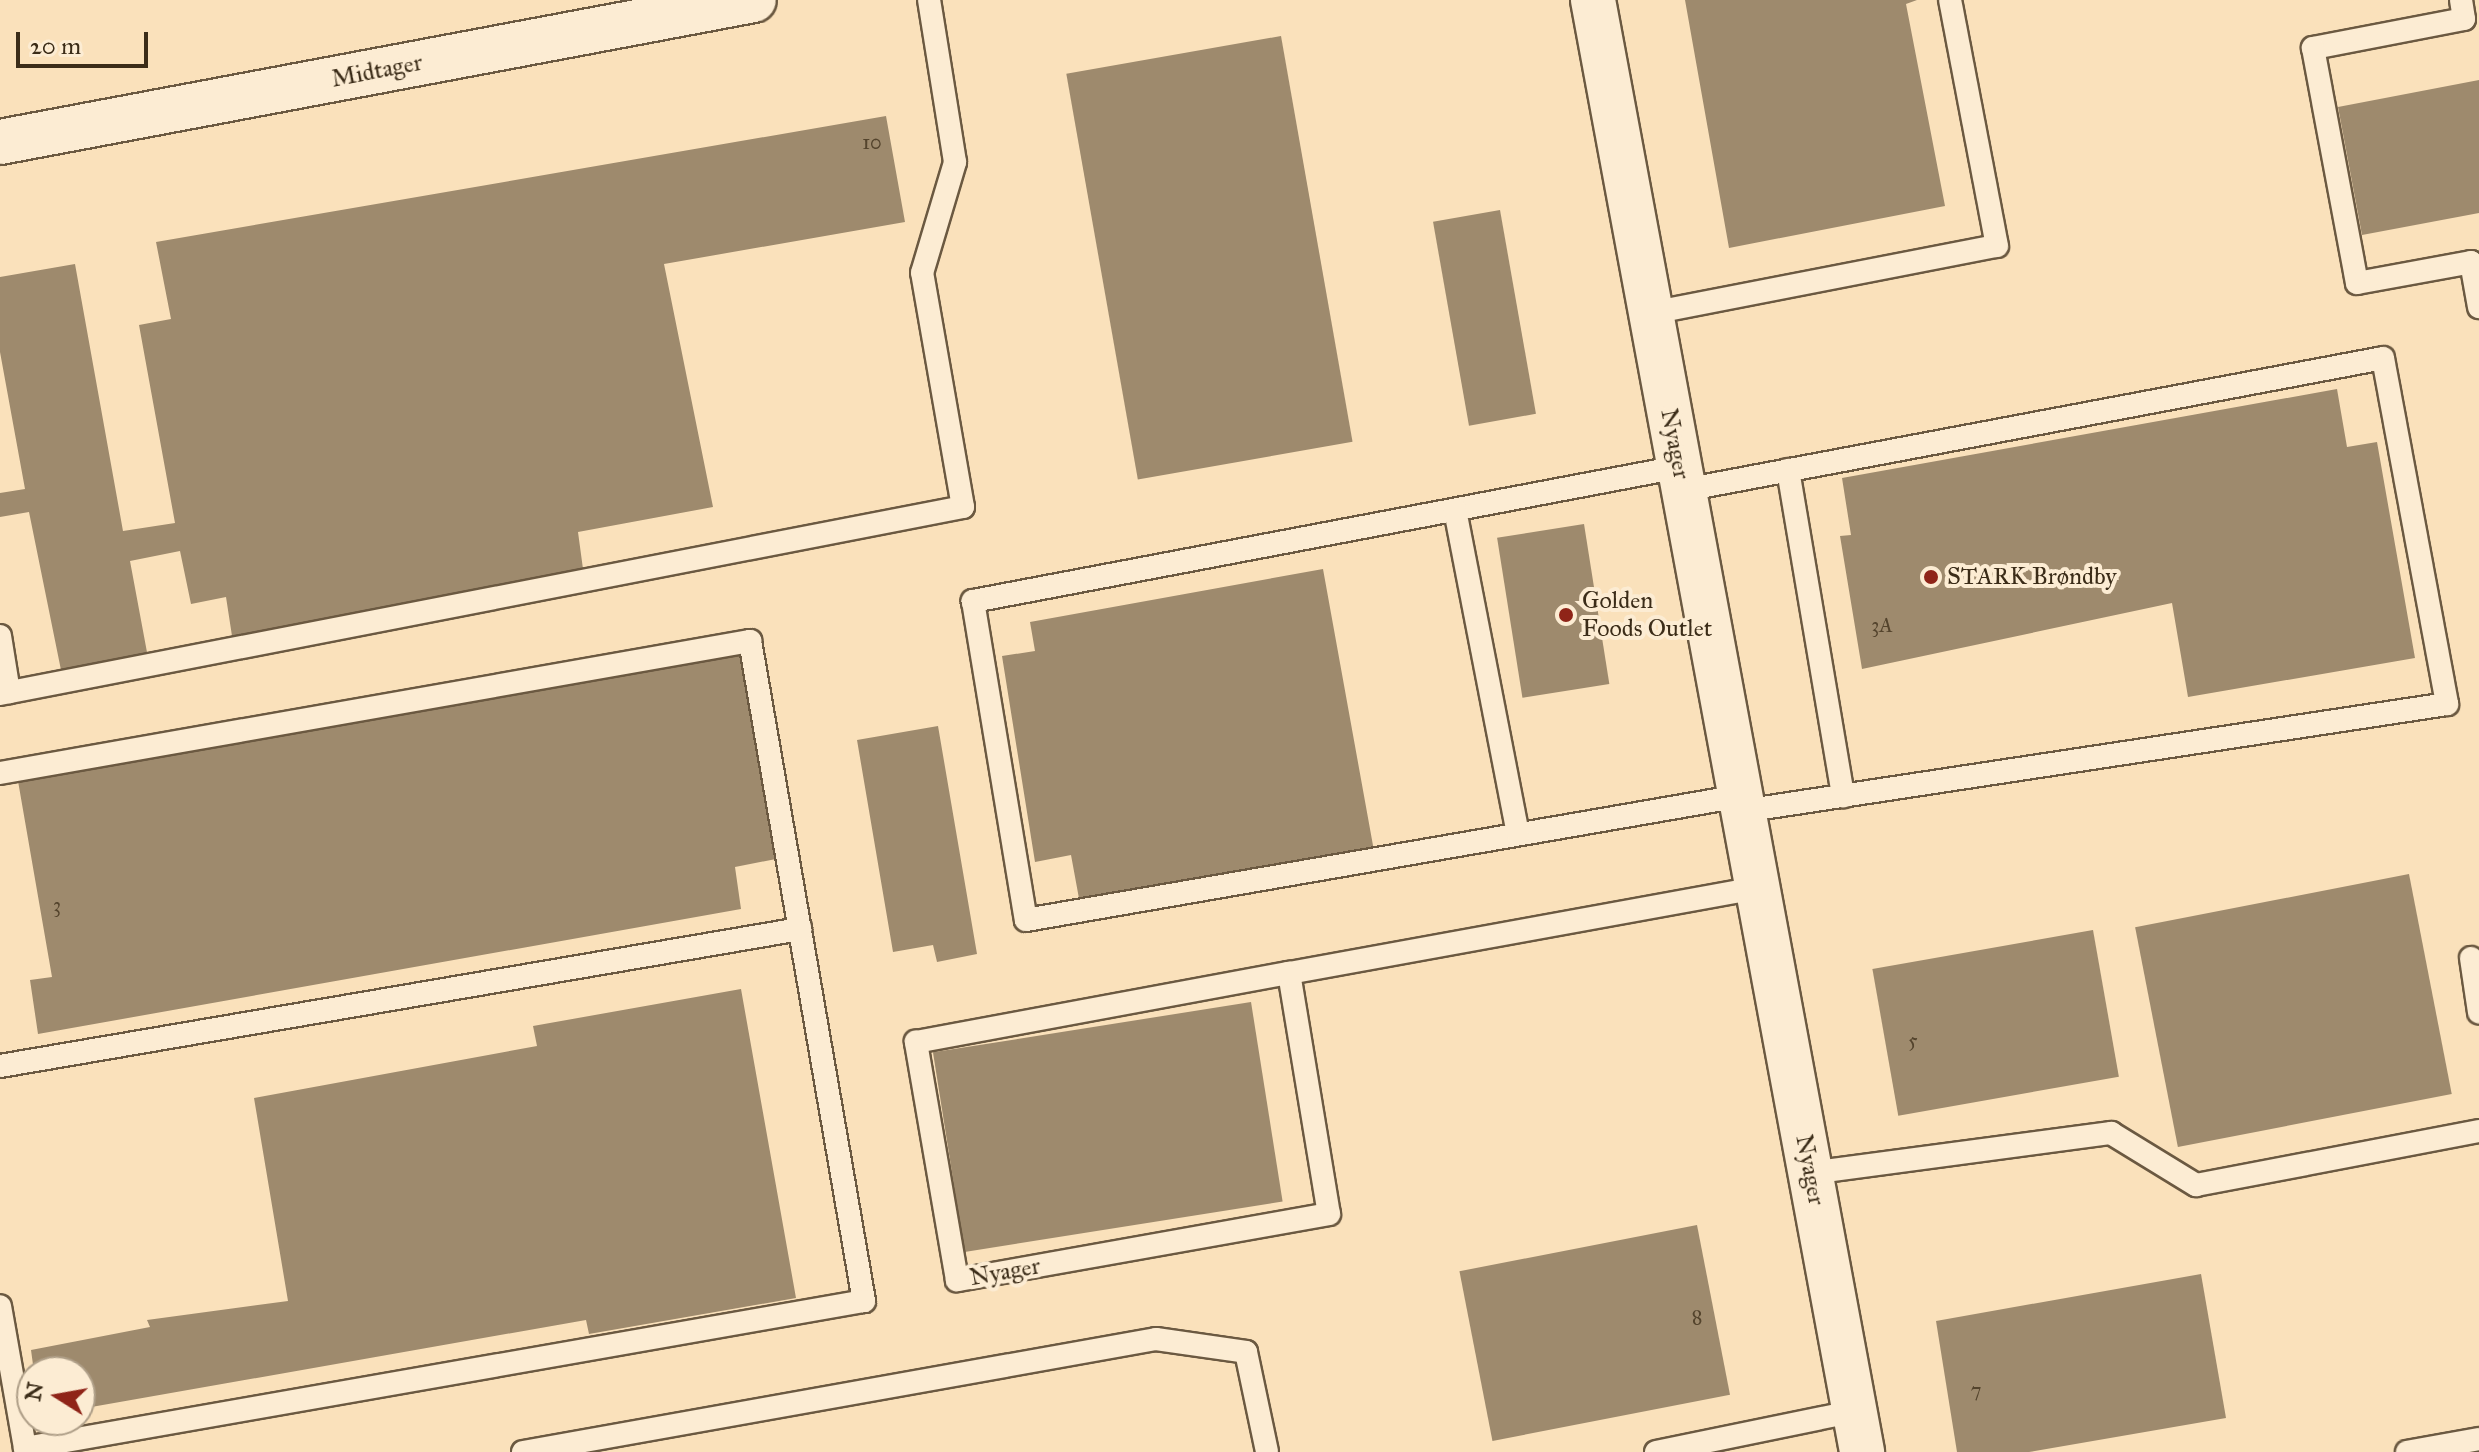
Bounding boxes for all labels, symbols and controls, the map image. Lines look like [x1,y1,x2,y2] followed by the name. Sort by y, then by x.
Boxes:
[20,16,152,66] scale bar
[30,31,81,61] text: 20 m
[329,48,425,94] street label: Midtager
[862,130,882,154] house number: 10
[1654,406,1696,482] street label: Nyager
[1947,563,2117,591] place label: STARK Brøndby
[1922,568,1940,586] marker: STARK Brøndby
[1582,587,1712,643] place label: Golden Foods Outlet
[1557,606,1575,624] marker: Golden Foods Outlet
[1871,613,1893,637] house number: 3A
[53,893,61,917] house number: 3
[1908,1028,1918,1052] house number: 5
[1789,1132,1831,1208] street label: Nyager
[967,1252,1043,1292] street label: Nyager
[1692,1305,1702,1329] house number: 8
[16,1356,96,1436] north arrow
[1971,1378,1981,1402] house number: 7
[19,1380,49,1403] text: N

